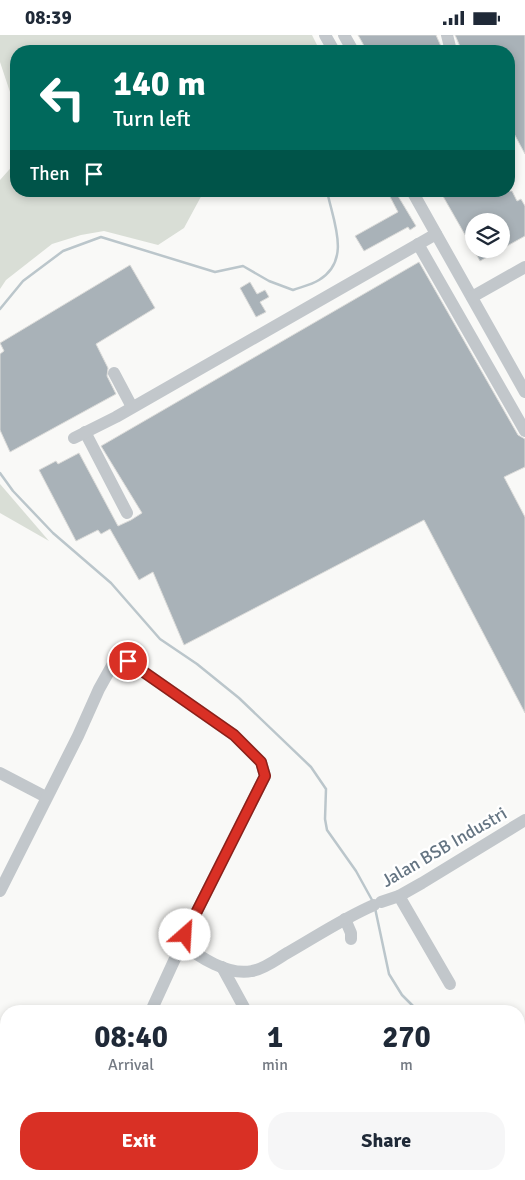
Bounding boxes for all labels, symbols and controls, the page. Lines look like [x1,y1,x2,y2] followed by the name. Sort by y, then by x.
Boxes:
[25,6,72,30] text: 08:39
[113,62,206,105] text: 140 m
[30,65,95,130] icon: left
[113,105,191,132] text: Turn left
[80,160,108,188] icon: arrive
[30,162,70,186] text: Then
[465,213,510,258] map controls
[465,213,510,258] button: layers
[107,640,149,682] pin
[114,647,142,675] icon: arrive
[377,802,511,892] street label: Jalan BSB Industri
[158,908,210,960] position arrow
[94,1019,168,1056] text: 08:40
[267,1019,283,1056] text: 1
[382,1019,431,1056] text: 270
[108,1055,154,1075] text: Arrival
[262,1055,288,1075] text: min
[400,1055,413,1075] text: m
[20,1112,258,1170] button: Exit
[268,1112,505,1170] button: Share

